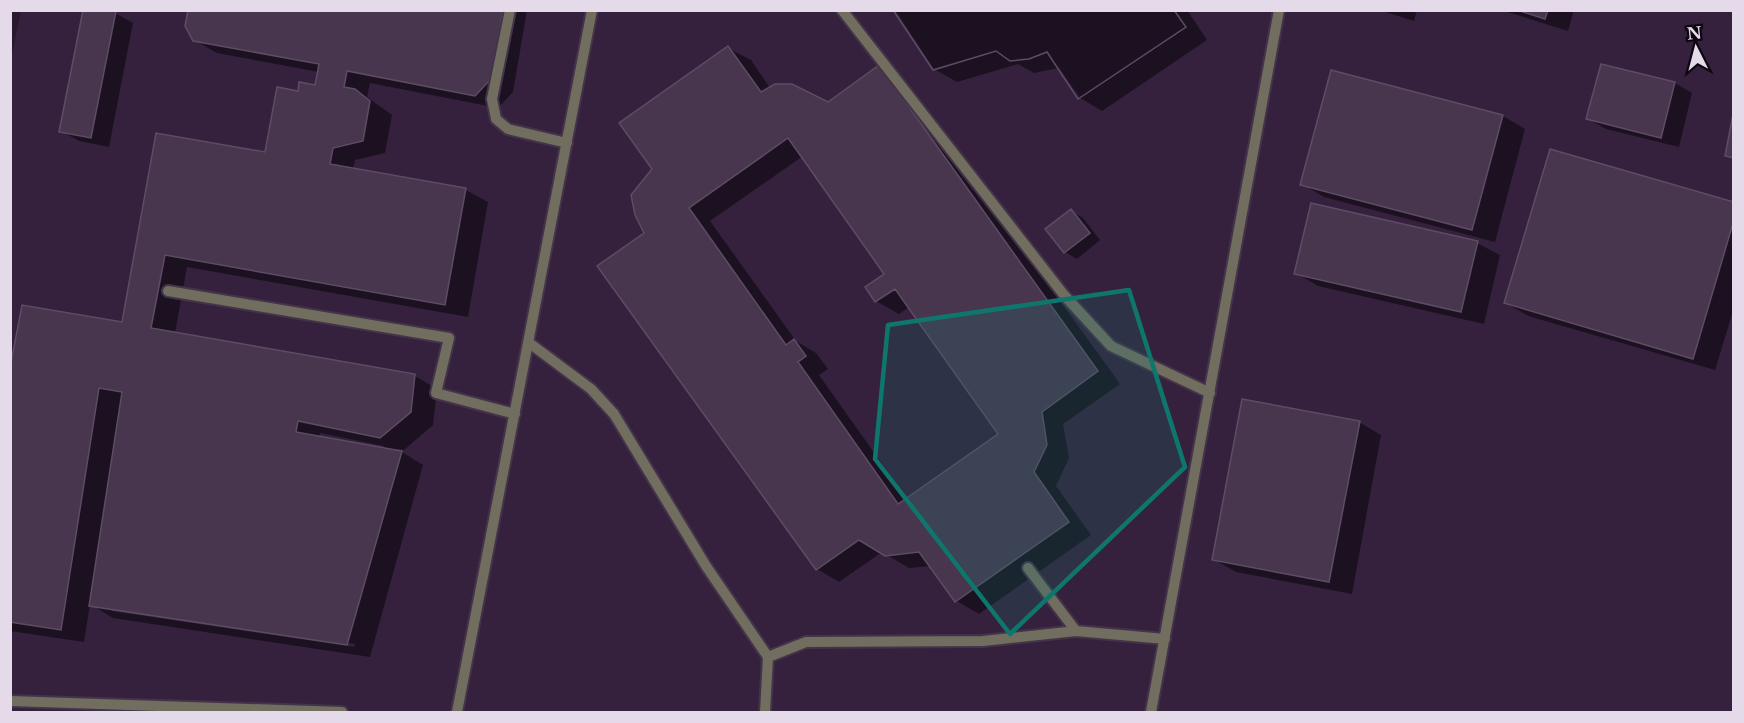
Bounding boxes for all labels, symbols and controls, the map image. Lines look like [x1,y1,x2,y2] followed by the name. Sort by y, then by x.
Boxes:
[1666,18,1726,78] north arrow
[1686,22,1703,44] text: N

